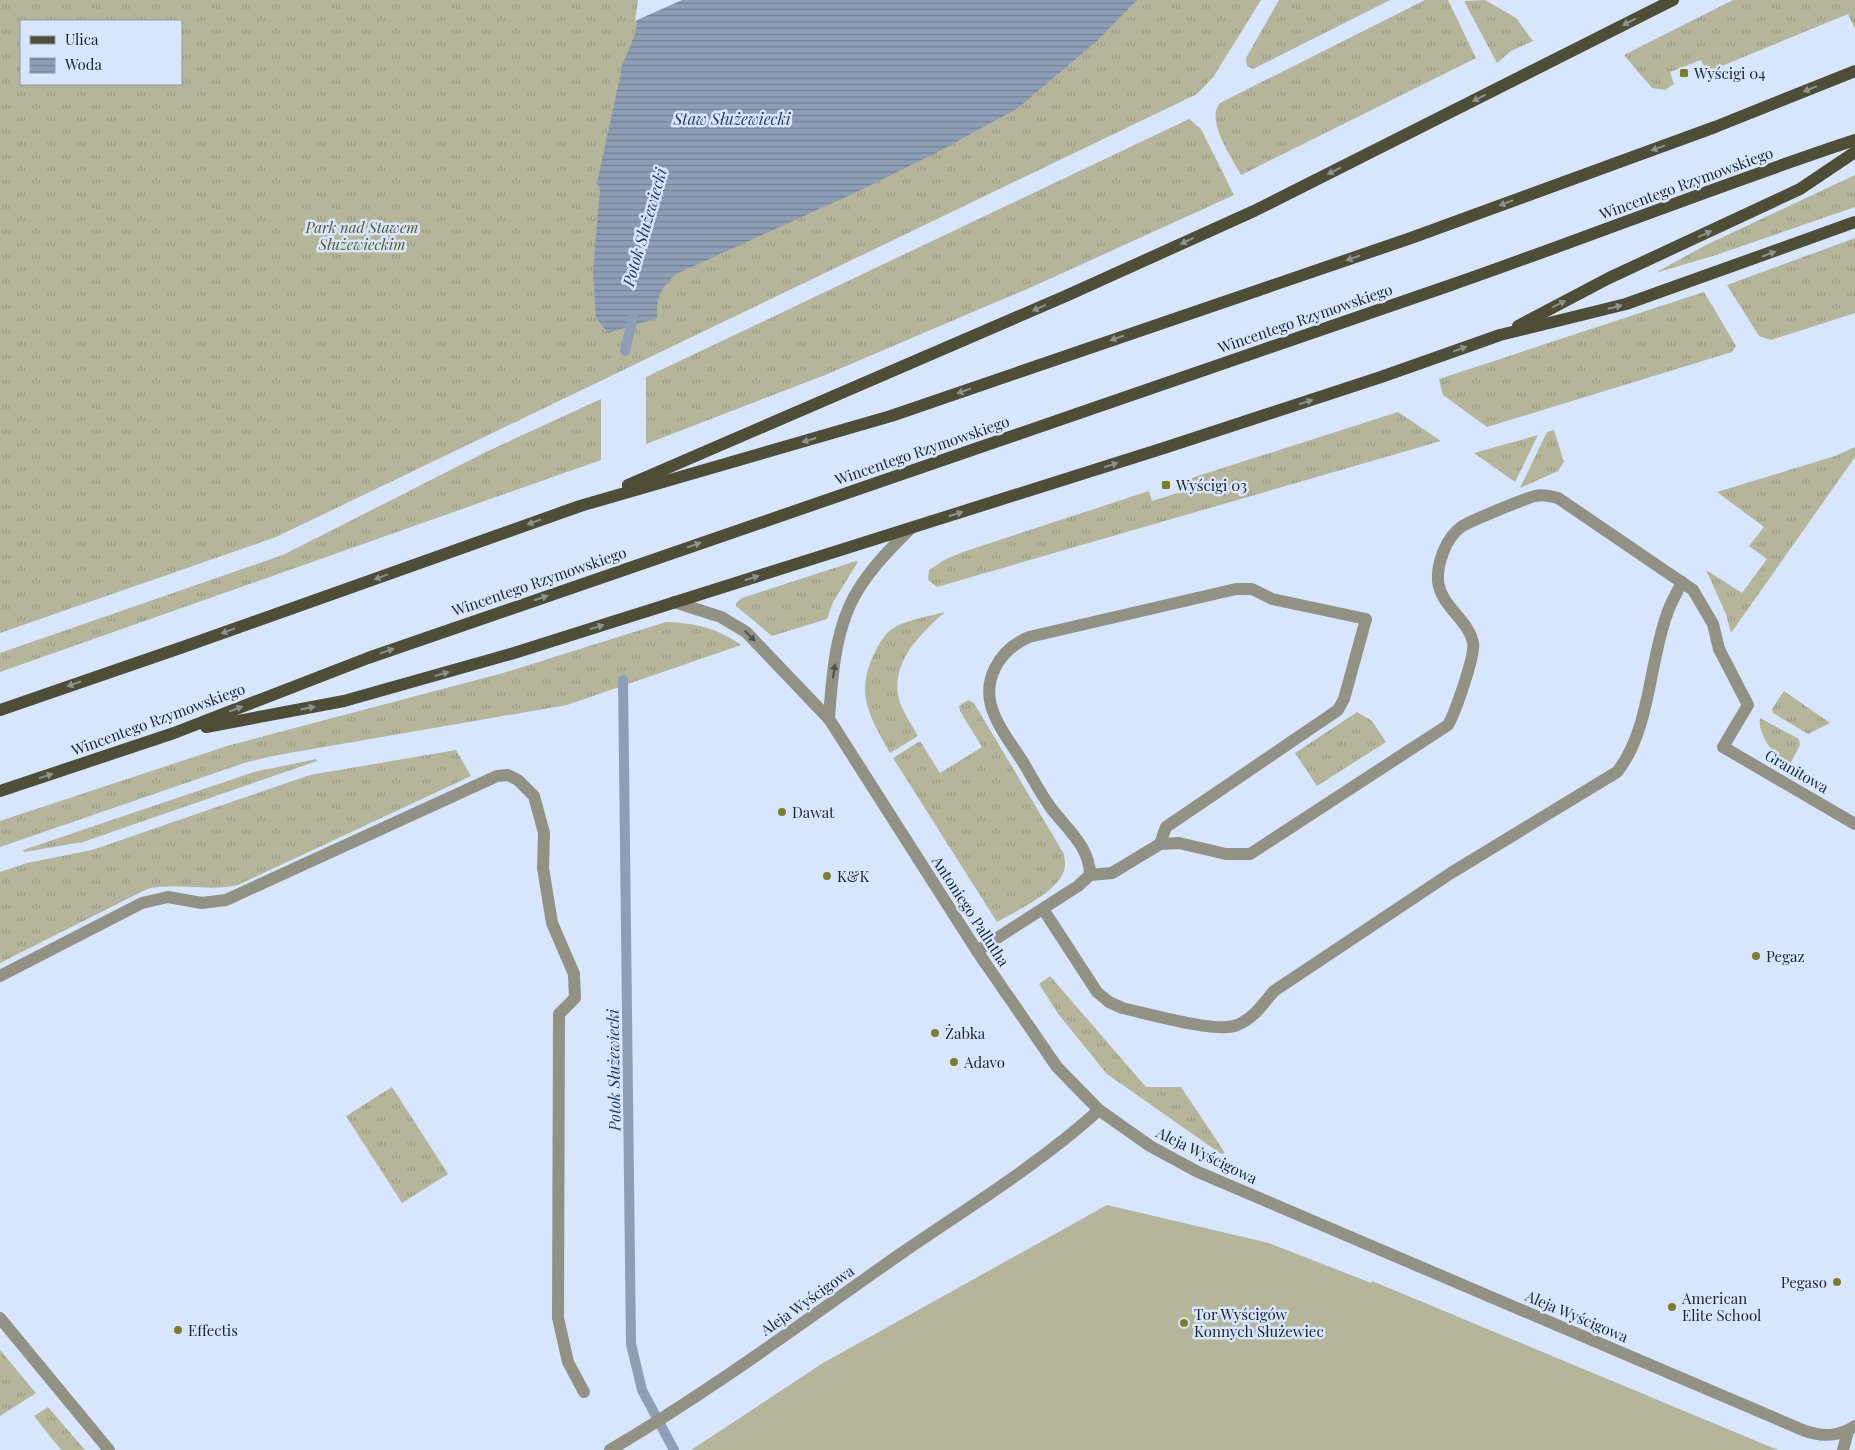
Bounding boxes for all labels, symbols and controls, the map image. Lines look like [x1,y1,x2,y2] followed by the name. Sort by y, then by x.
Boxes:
[1622,18,1637,26] one-way arrow
[20,20,182,85] legend
[65,29,99,49] text: Ulica
[64,54,102,74] text: Woda
[1693,63,1766,83] place label: Wyścigi 04
[1678,67,1690,79] marker: Wyścigi 04
[1802,85,1817,93] one-way arrow
[1472,94,1486,102] one-way arrow
[672,108,792,129] water label: Staw Służewiecki
[1596,142,1776,224] street label: Wincentego Rzymowskiego
[1651,145,1666,152] one-way arrow
[617,164,671,290] water label: Potok Służewiecki
[1327,167,1341,175] one-way arrow
[1498,200,1513,207] one-way arrow
[305,217,418,254] park label: Park nad Stawem Służewieckim
[1698,229,1712,237] one-way arrow
[1180,237,1194,245] one-way arrow
[1762,250,1777,258] one-way arrow
[1345,254,1360,262] one-way arrow
[1214,279,1395,358] street label: Wincentego Rzymowskiego
[1552,300,1566,308] one-way arrow
[1608,303,1623,311] one-way arrow
[1032,304,1046,312] one-way arrow
[1110,335,1125,343] one-way arrow
[1453,345,1468,353] one-way arrow
[956,388,971,395] one-way arrow
[1299,397,1314,405] one-way arrow
[831,411,1012,490] street label: Wincentego Rzymowskiego
[801,436,816,444] one-way arrow
[1104,461,1119,468] one-way arrow
[1175,475,1247,495] place label: Wyścigi 03
[1160,479,1172,491] marker: Wyścigi 03
[949,510,964,518] one-way arrow
[526,518,541,526] one-way arrow
[687,541,702,548] one-way arrow
[448,542,629,621] street label: Wincentego Rzymowskiego
[373,573,388,581] one-way arrow
[745,574,760,582] one-way arrow
[534,594,549,602] one-way arrow
[590,623,605,631] one-way arrow
[220,627,235,635] one-way arrow
[743,630,755,642] one-way arrow
[380,647,395,655] one-way arrow
[830,662,838,678] one-way arrow
[434,669,449,677] one-way arrow
[68,678,248,760] street label: Wincentego Rzymowskiego
[67,681,82,688] one-way arrow
[300,704,315,712] one-way arrow
[228,705,243,713] one-way arrow
[1762,745,1833,798] street label: Granitowa
[39,772,54,779] one-way arrow
[792,802,835,822] place label: Dawat
[776,806,788,818] marker: Dawat
[927,851,1014,970] street label: Antoniego Pallutha
[837,866,869,886] place label: K&K
[821,870,833,882] marker: K&K
[1766,946,1805,966] place label: Pegaz
[1750,950,1762,962] marker: Pegaz
[601,1008,625,1132] water label: Potok Służewiecki
[945,1023,986,1043] place label: Żabka
[929,1027,941,1039] marker: Żabka
[963,1052,1005,1072] place label: Adavo
[948,1056,960,1068] marker: Adavo
[1152,1122,1261,1188] street label: Aleja Wyścigowa
[756,1260,858,1340] street label: Aleja Wyścigowa
[1781,1272,1827,1292] place label: Pegaso
[1831,1276,1843,1288] marker: Pegaso
[1522,1285,1632,1347] street label: Aleja Wyścigowa
[1681,1288,1761,1325] place label: American Elite School
[1666,1301,1678,1313] marker: American Elite School
[1194,1304,1324,1341] place label: Tor Wyścigów Konnych Służewiec
[1178,1317,1190,1329] marker: Tor Wyścigów Konnych Służewiec
[188,1320,238,1340] place label: Effectis
[172,1324,184,1336] marker: Effectis

